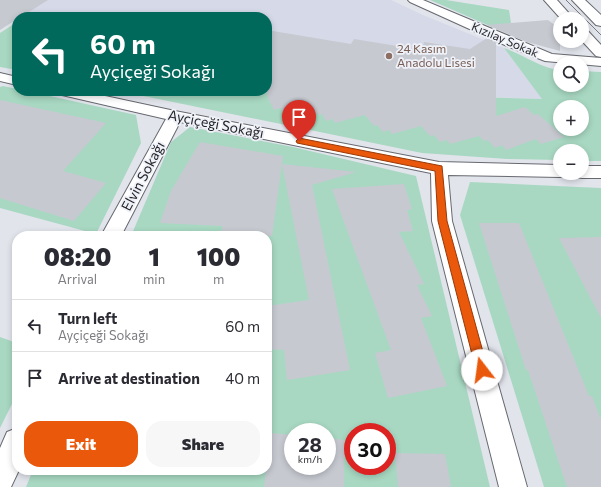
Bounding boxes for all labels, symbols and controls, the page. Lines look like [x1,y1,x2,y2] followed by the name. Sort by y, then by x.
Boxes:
[553,12,589,180] map controls
[553,12,589,48] button: sound
[470,19,541,60] street label: Kızılay Sokak
[90,26,156,60] text: 60 m
[24,28,76,80] icon: left
[397,41,475,69] place label: 24 Kasım Anadolu Lisesi
[384,51,394,61] marker: 24 Kasım Anadolu Lisesi
[553,56,589,92] button: search
[90,60,215,82] text: Ayçiçeği Sokağı
[282,100,316,141] pin
[553,100,589,136] button: +
[167,106,266,141] street label: Ayçiçeği Sokağı
[288,106,310,128] icon: arrive
[117,138,168,213] street label: Elvin Sokağı
[553,144,589,180] button: −
[44,242,111,271] text: 08:20
[148,242,160,271] text: 1
[197,242,240,271] text: 100
[58,271,97,287] text: Arrival
[143,271,165,287] text: min
[213,271,224,287] text: m
[58,309,117,327] text: Turn left
[24,315,46,337] icon: left
[225,317,260,335] text: 60 m
[58,327,149,343] text: Ayçiçeği Sokağı
[461,349,503,391] position arrow
[24,367,46,389] icon: arrive
[58,369,200,387] text: Arrive at destination
[225,369,260,387] text: 40 m
[24,421,138,467] button: Exit
[146,421,260,467] button: Share
[344,423,396,475] speed limit sign: 30
[298,432,322,456] text: 28
[298,453,322,465] text: km/h

